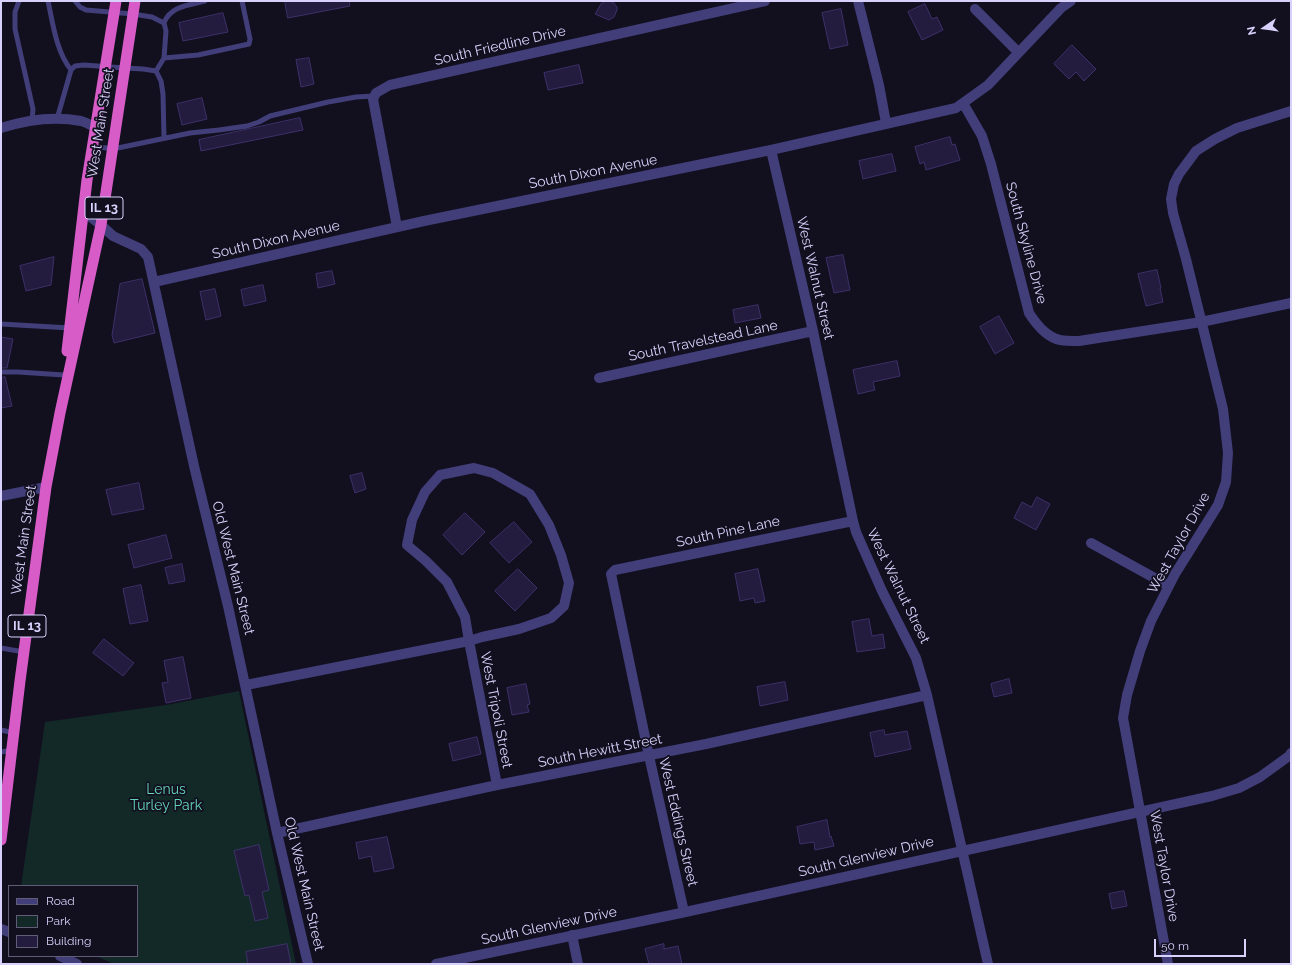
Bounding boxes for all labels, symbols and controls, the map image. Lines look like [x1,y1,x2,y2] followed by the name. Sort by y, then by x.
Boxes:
[1244,8,1284,48] north arrow
[433,23,567,69] street label: South Friedline Drive
[1245,25,1259,36] text: N
[84,67,118,179] street label: West Main Street
[527,151,659,193] street label: South Dixon Avenue
[1002,180,1050,306] street label: South Skyline Drive
[85,197,123,219] road number: IL 13
[793,215,837,341] street label: West Walnut Street
[211,217,341,263] street label: South Dixon Avenue
[627,317,779,365] street label: South Travelstead Lane
[8,484,40,596] street label: West Main Street
[1144,489,1214,597] street label: West Taylor Drive
[208,500,258,636] street label: Old West Main Street
[675,513,781,551] street label: South Pine Lane
[863,526,933,646] street label: West Walnut Street
[8,615,46,637] road number: IL 13
[476,650,516,770] street label: West Tripoli Street
[537,731,663,771] street label: South Hewitt Street
[655,756,701,888] street label: West Eddings Street
[130,782,202,814] park label: Lenus Turley Park
[1146,809,1182,923] street label: West Taylor Drive
[280,815,328,953] street label: Old West Main Street
[797,833,935,881] street label: South Glenview Drive
[8,885,138,957] legend
[46,894,75,908] text: Road
[480,903,618,949] street label: South Glenview Drive
[46,914,71,928] text: Park
[1156,931,1248,957] scale bar
[46,934,92,948] text: Building
[1161,939,1189,953] text: 50 m

